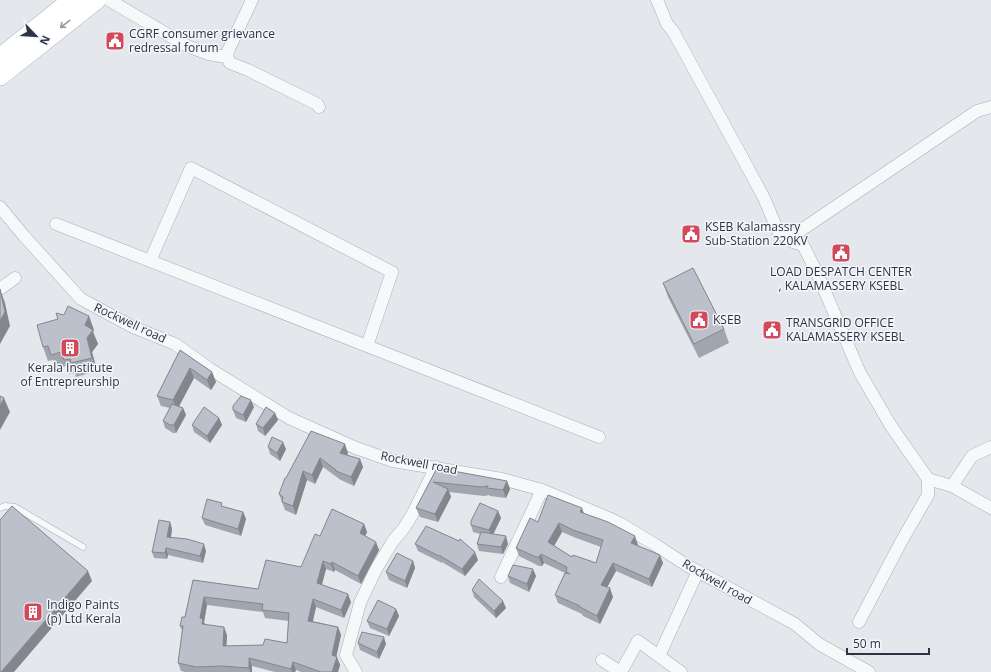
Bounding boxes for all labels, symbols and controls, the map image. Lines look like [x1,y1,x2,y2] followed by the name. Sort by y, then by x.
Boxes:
[16,16,56,56] north arrow
[60,20,71,28] one-way arrow
[129,25,275,56] place label: CGRF consumer grievance redressal forum
[104,30,126,52] public building icon: CGRF consumer grievance redressal forum
[37,33,54,48] text: N
[705,218,809,249] place label: KSEB Kalamassry Sub-Station 220KV
[680,223,702,245] public building icon: KSEB Kalamassry Sub-Station 220KV
[830,242,852,264] public building icon: LOAD DESPATCH CENTER , KALAMASSERY KSEBL
[770,263,913,294] place label: LOAD DESPATCH CENTER , KALAMASSERY KSEBL
[91,298,169,347] street label: Rockwell road
[688,309,710,331] public building icon: KSEB
[713,311,742,328] place label: KSEB
[786,314,905,345] place label: TRANSGRID OFFICE KALAMASSERY KSEBL
[761,319,783,341] public building icon: TRANSGRID OFFICE KALAMASSERY KSEBL
[59,337,81,359] building icon: Kerala Institute of Entrepreurship
[20,359,120,390] place label: Kerala Institute of Entrepreurship
[379,447,459,478] street label: Rockwell road
[679,555,755,608] street label: Rockwell road
[47,596,121,627] place label: Indigo Paints (p) Ltd Kerala
[22,601,44,623] building icon: Indigo Paints (p) Ltd Kerala
[847,630,929,656] scale bar
[853,635,881,652] text: 50 m

